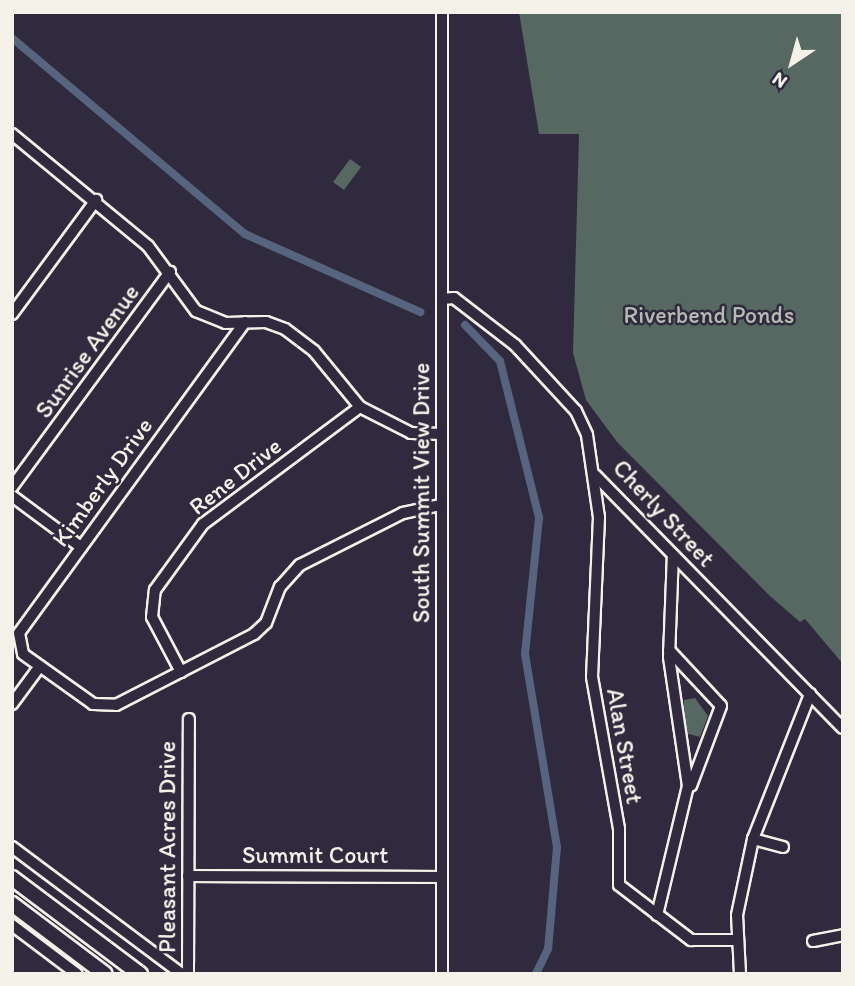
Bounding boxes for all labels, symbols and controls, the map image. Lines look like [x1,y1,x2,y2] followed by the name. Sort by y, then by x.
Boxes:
[757,28,827,98] north arrow
[767,67,791,93] text: N
[29,278,145,424] street label: Sunrise Avenue
[624,301,794,329] park label: Riverbend Ponds
[407,363,435,623] street label: South Summit View Drive
[46,412,158,552] street label: Kimberly Drive
[183,431,287,521] street label: Rene Drive
[607,454,721,572] street label: Cherly Street
[601,686,649,806] street label: Alan Street
[153,741,181,953] street label: Pleasant Acres Drive
[242,841,388,869] street label: Summit Court

